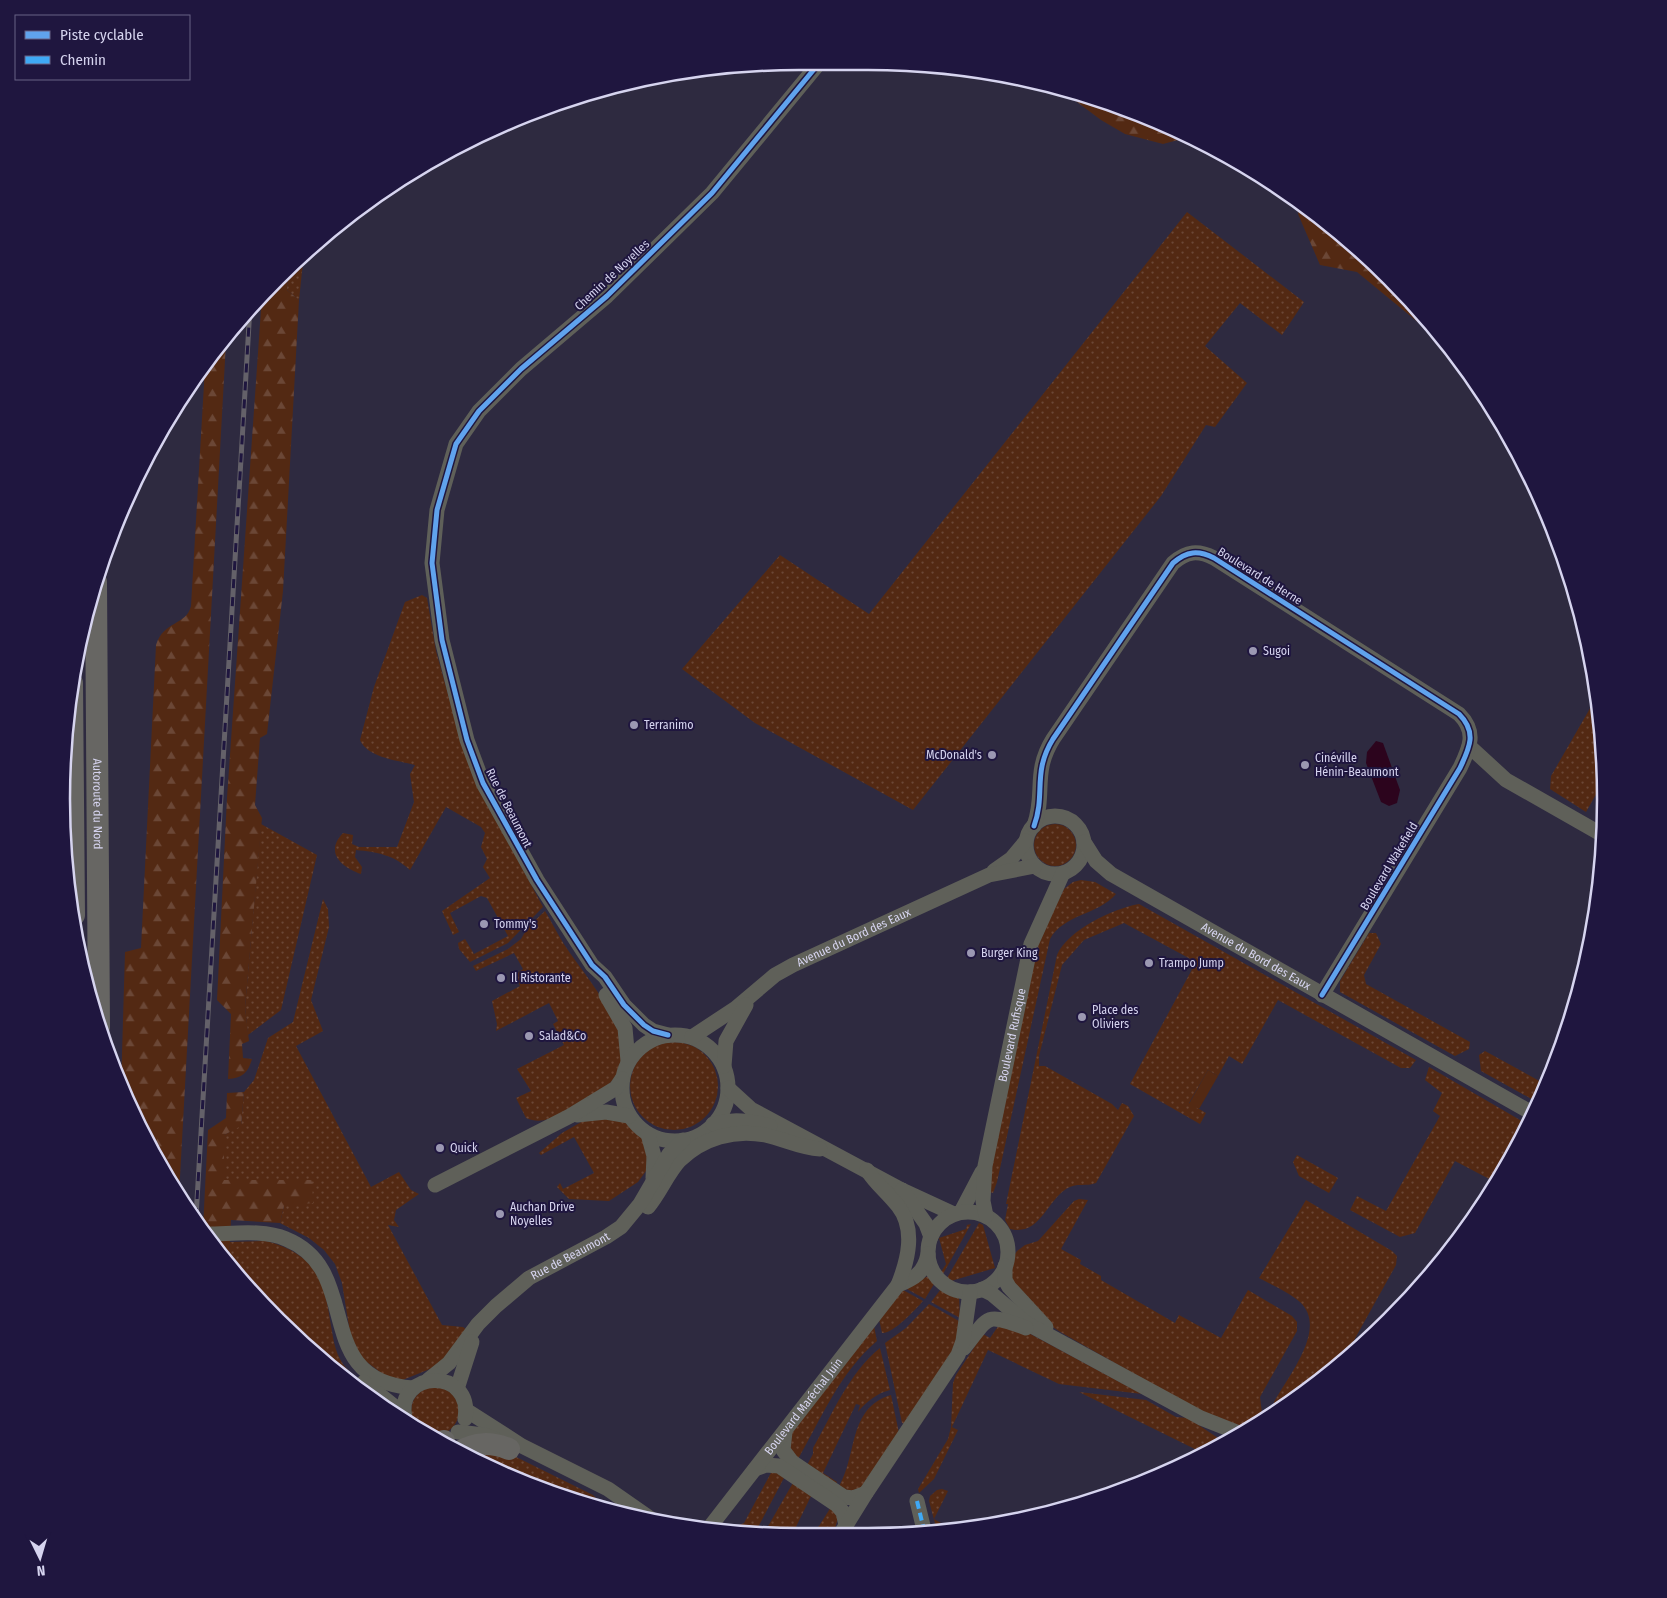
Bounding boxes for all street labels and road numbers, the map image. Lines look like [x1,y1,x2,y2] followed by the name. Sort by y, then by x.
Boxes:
[572,237,652,313] street label: Chemin de Noyelles
[1215,544,1305,608] street label: Boulevard de Herne
[90,758,105,850] street label: Autoroute du Nord
[483,766,535,850] street label: Rue de Beaumont
[1357,820,1421,912] street label: Boulevard Wakefield
[794,905,913,969] street label: Avenue du Bord des Eaux
[1199,920,1314,993] street label: Avenue du Bord des Eaux
[996,987,1029,1083] street label: Boulevard Rufisque
[528,1229,612,1283] street label: Rue de Beaumont
[762,1355,846,1458] street label: Boulevard Maréchal Juin

